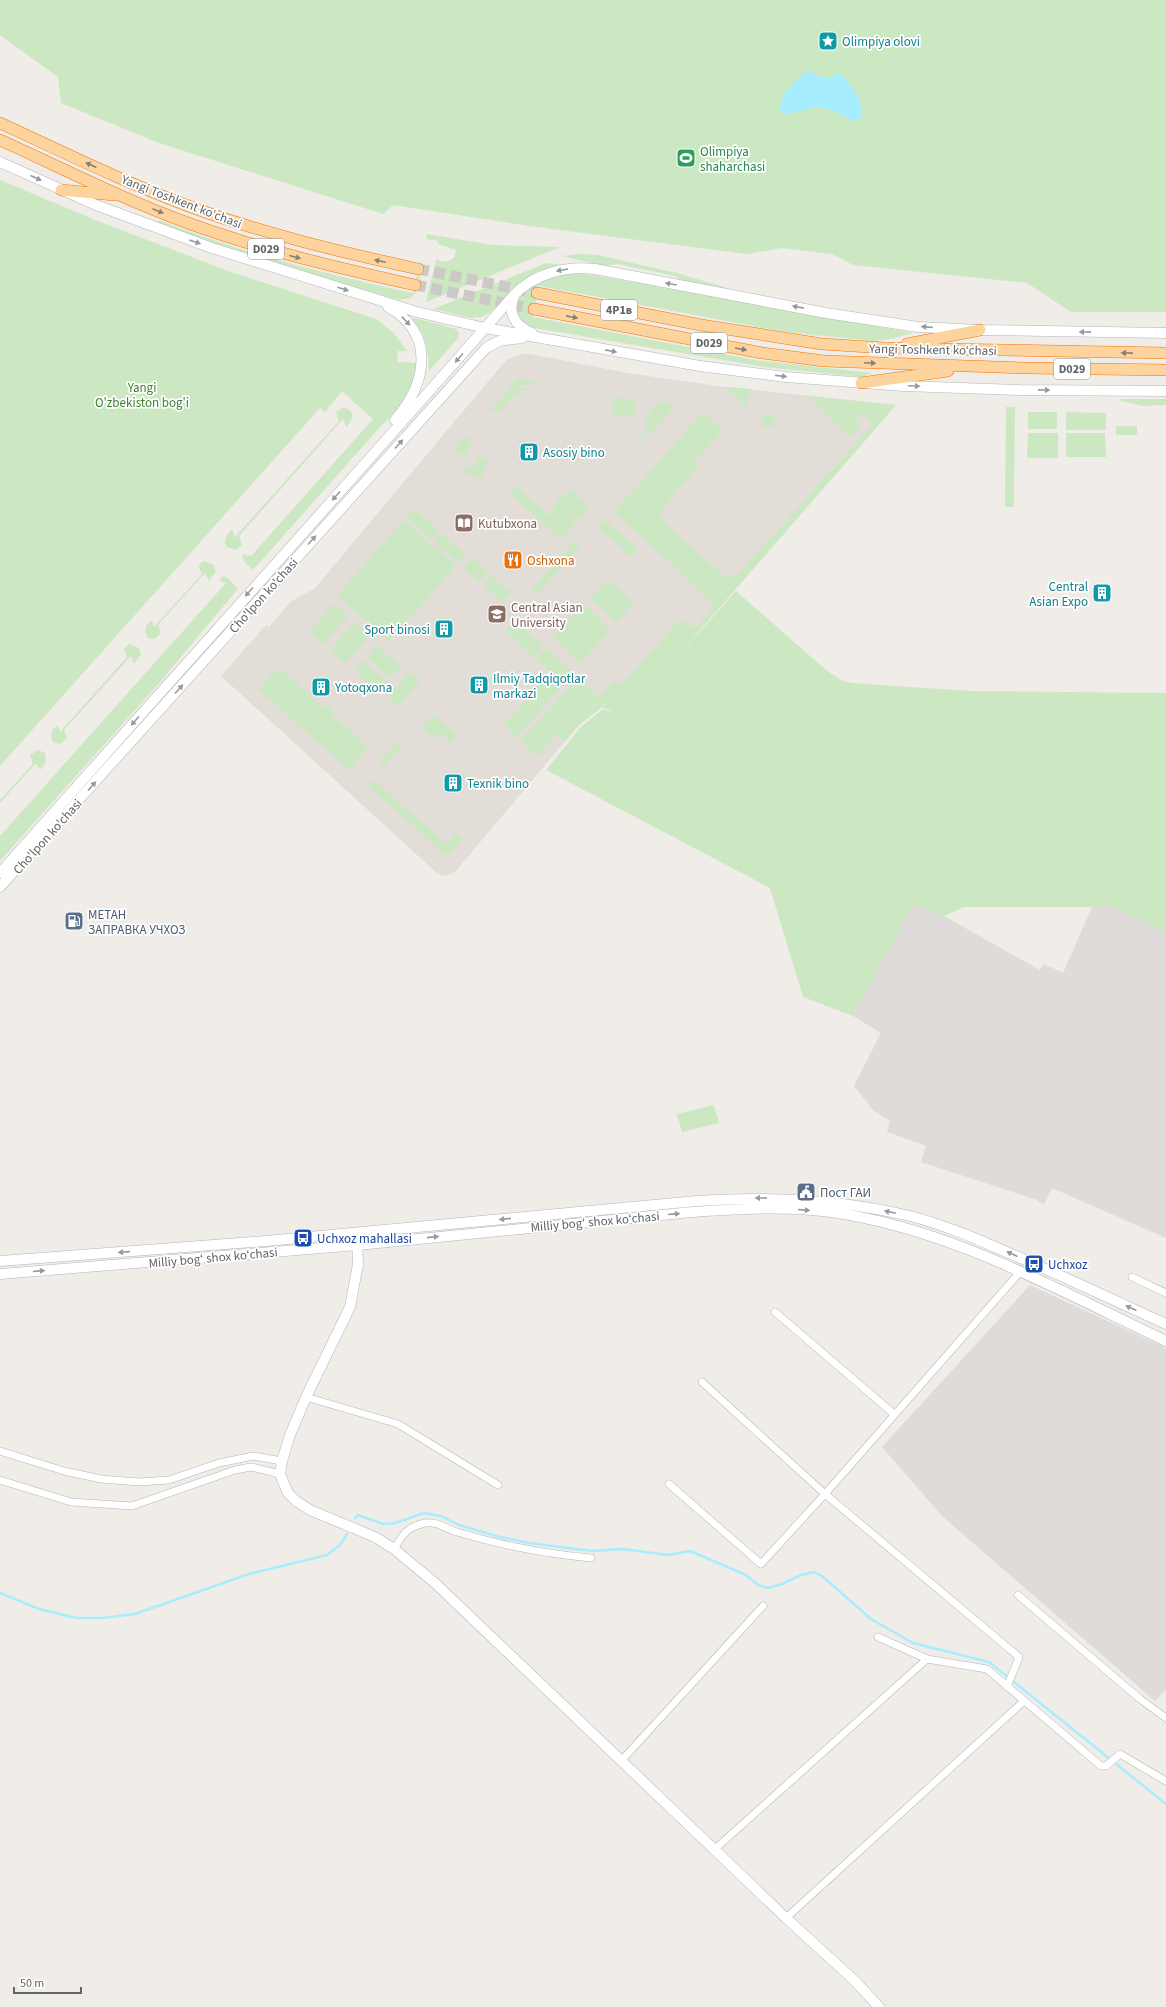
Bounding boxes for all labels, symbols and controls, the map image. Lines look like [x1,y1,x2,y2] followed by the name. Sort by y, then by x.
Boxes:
[817,30,839,52] place icon: Olimpiya olovi
[842,33,920,51] place label: Olimpiya olovi
[700,143,765,176] place label: Olimpiya shaharchasi
[675,147,697,169] sports icon: Olimpiya shaharchasi
[85,162,96,168] one-way arrow
[118,170,245,233] street label: Yangi Toshkent ko‘chasi
[30,175,41,181] one-way arrow
[153,209,165,215] one-way arrow
[248,239,284,259] road number: D029
[189,240,201,246] one-way arrow
[289,254,301,260] one-way arrow
[374,257,387,263] one-way arrow
[556,267,568,273] one-way arrow
[664,281,677,287] one-way arrow
[337,286,349,292] one-way arrow
[601,300,637,320] road number: 4Р1в
[792,304,805,310] one-way arrow
[566,314,578,320] one-way arrow
[401,316,411,326] one-way arrow
[921,324,933,331] one-way arrow
[1078,329,1091,335] one-way arrow
[691,333,727,353] road number: D029
[868,340,997,360] street label: Yangi Toshkent ko‘chasi
[735,346,747,352] one-way arrow
[605,348,617,354] one-way arrow
[1120,350,1133,356] one-way arrow
[455,352,464,363] one-way arrow
[1054,359,1090,379] road number: D029
[864,360,877,366] one-way arrow
[775,373,787,379] one-way arrow
[95,379,189,412] park label: Yangi O'zbekiston bog'i
[908,383,921,389] one-way arrow
[1038,387,1051,393] one-way arrow
[395,438,404,449] one-way arrow
[518,441,540,463] building icon: Asosiy bino
[543,444,605,462] place label: Asosiy bino
[332,491,341,501] one-way arrow
[453,512,475,534] library icon: Kutubxona
[478,515,537,533] place label: Kutubxona
[308,535,317,545] one-way arrow
[502,549,524,571] restaurant icon: Oshxona
[527,552,574,570] place label: Oshxona
[225,554,302,637] street label: Cho'lpon ko'chasi
[1029,578,1088,611] place label: Central Asian Expo
[1091,582,1113,604] building icon: Central Asian Expo
[245,588,254,597] one-way arrow
[511,599,583,632] place label: Central Asian University
[486,603,508,625] school or university icon: Central Asian University
[433,618,455,640] building icon: Sport binosi
[364,621,430,639] place label: Sport binosi
[493,670,586,703] place label: Ilmiy Tadqiqotlar markazi
[468,674,490,696] building icon: Ilmiy Tadqiqotlar markazi
[310,676,332,698] building icon: Yotoqxona
[334,679,392,697] place label: Yotoqxona
[174,684,183,694] one-way arrow
[130,716,139,726] one-way arrow
[442,772,464,794] building icon: Texnik bino
[467,775,529,793] place label: Texnik bino
[87,781,97,791] one-way arrow
[9,795,86,878] street label: Cho'lpon ko'chasi
[88,906,185,939] place label: МЕТАН ЗАПРАВКА УЧХОЗ
[63,910,85,932] fuel station icon: МЕТАН ЗАПРАВКА УЧХОЗ
[795,1181,817,1203] public building icon: Пост ГАИ
[820,1184,871,1202] place label: Пост ГАИ
[754,1195,767,1201] one-way arrow
[798,1206,810,1213] one-way arrow
[530,1207,660,1237] street label: Milliy bog‘ shox ko‘chasi
[883,1208,896,1214] one-way arrow
[668,1211,680,1217] one-way arrow
[499,1216,511,1222] one-way arrow
[292,1227,314,1249] bus stop icon: Uchxoz mahallasi
[317,1230,412,1248] place label: Uchxoz mahallasi
[427,1234,440,1241] one-way arrow
[148,1243,278,1273] street label: Milliy bog‘ shox ko‘chasi
[118,1249,130,1256] one-way arrow
[1006,1251,1018,1257] one-way arrow
[1023,1253,1045,1275] bus stop icon: Uchxoz
[1048,1256,1088,1274] place label: Uchxoz
[33,1267,45,1274] one-way arrow
[1125,1305,1136,1311] one-way arrow
[14,1969,81,1995] scale bar
[20,1975,44,1992] text: 50 m

